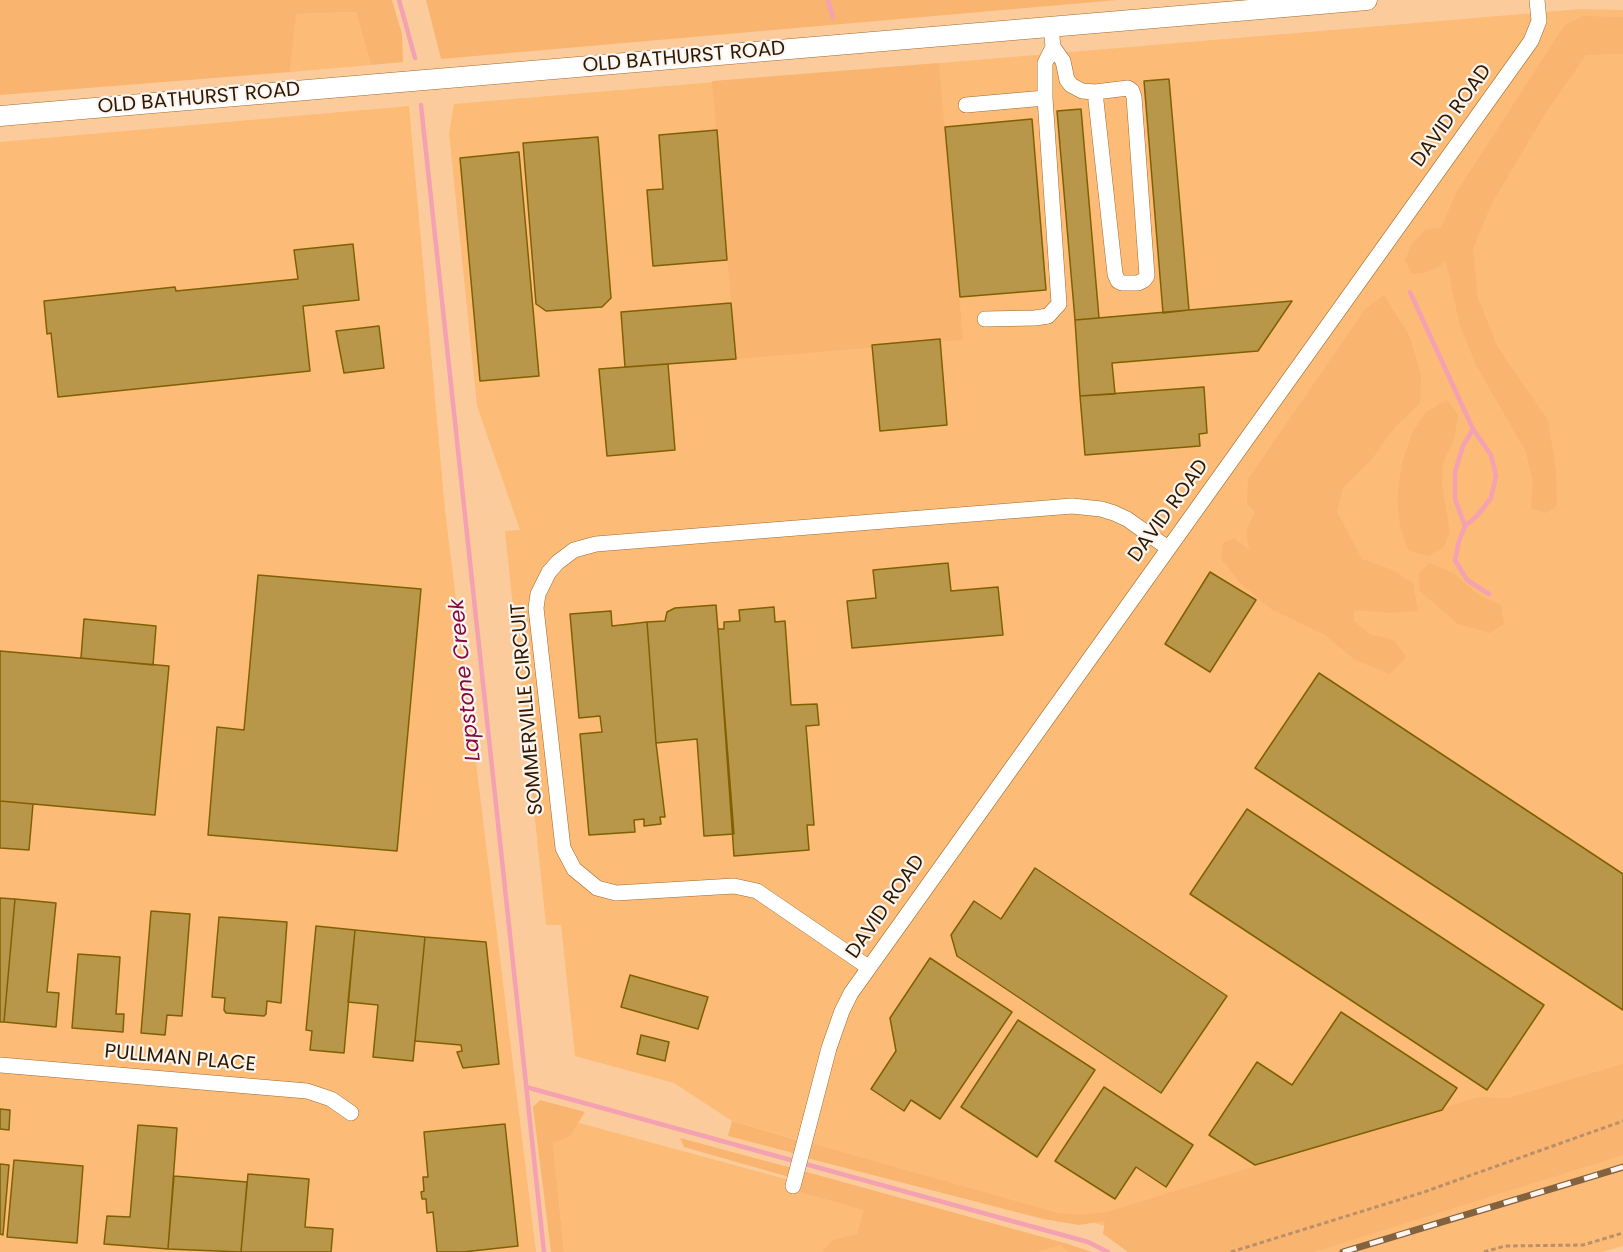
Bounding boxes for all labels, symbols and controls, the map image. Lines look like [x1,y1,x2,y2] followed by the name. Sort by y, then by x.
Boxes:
[582,37,786,79] street label: OLD BATHURST ROAD
[1407,60,1497,172] street label: DAVID ROAD
[97,78,301,120] street label: OLD BATHURST ROAD
[1124,455,1214,567] street label: DAVID ROAD
[445,598,487,762] water label: Lapstone Creek
[507,602,549,816] street label: SOMMERVILLE CIRCUIT
[841,851,931,963] street label: DAVID ROAD
[103,1040,257,1078] street label: PULLMAN PLACE

